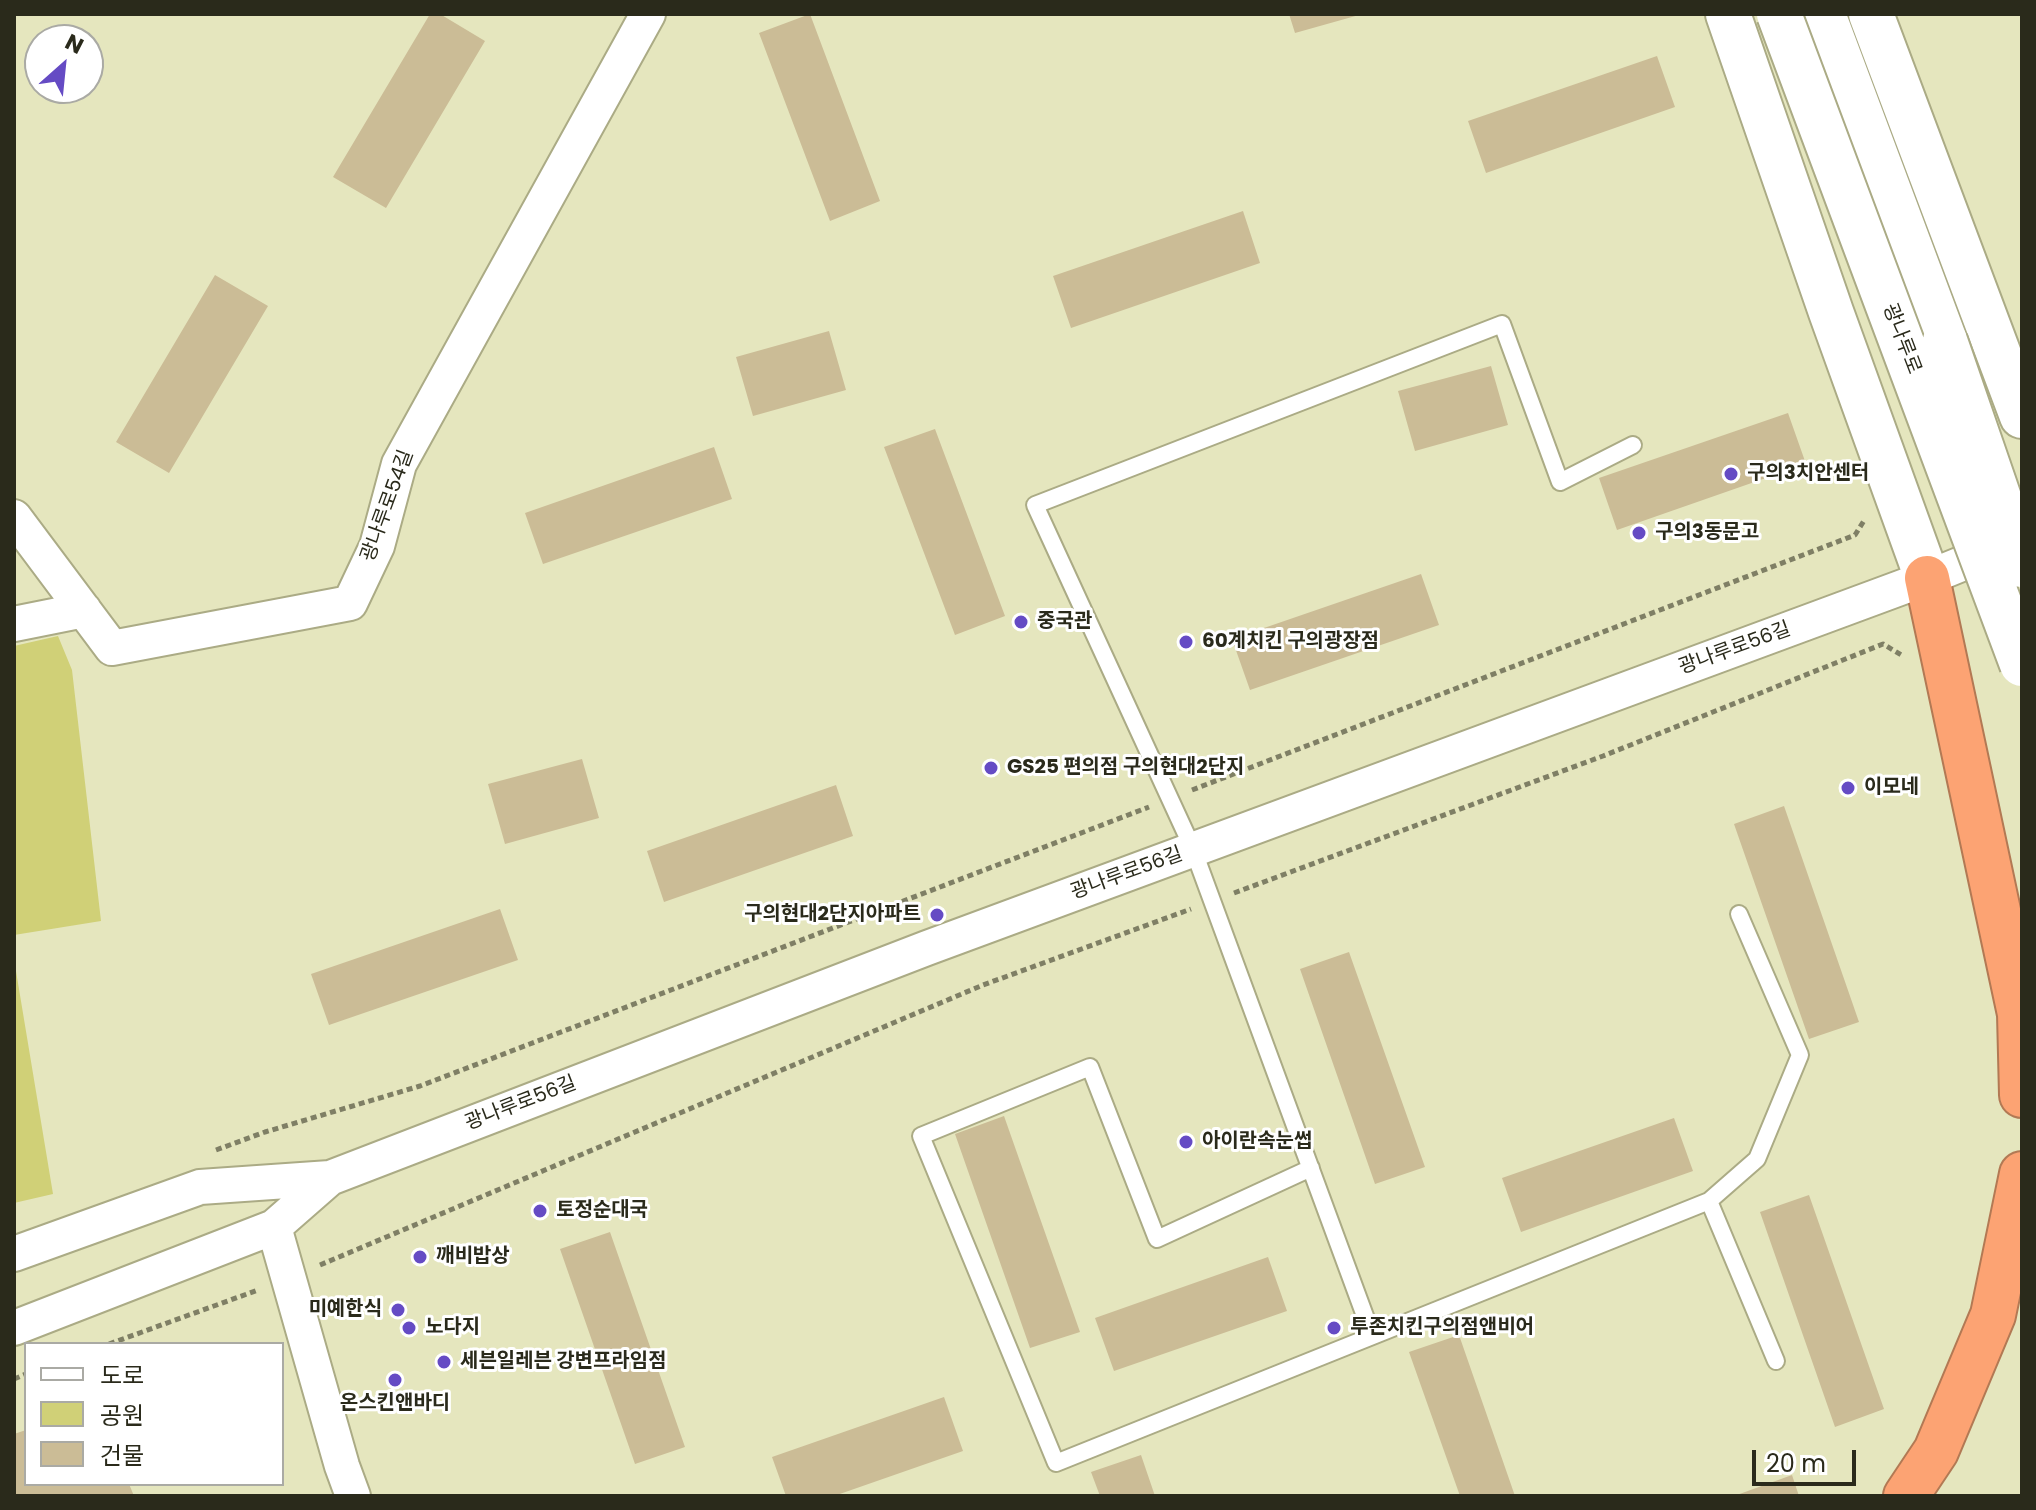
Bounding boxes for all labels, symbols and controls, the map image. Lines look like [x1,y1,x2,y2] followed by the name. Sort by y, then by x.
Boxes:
[24,24,104,104] north arrow
[60,26,89,62] text: N
[1877,300,1925,378] street label: 광나루로
[357,447,419,565] street label: 광나루로54길
[1747,462,1869,486] place label: 구의3치안센터
[1722,465,1740,483] marker: 구의3치안센터
[1655,521,1759,545] place label: 구의3동문고
[1630,524,1648,542] marker: 구의3동문고
[1037,610,1092,634] place label: 중국관
[1012,613,1030,631] marker: 중국관
[1676,618,1794,680] street label: 광나루로56길
[1202,630,1379,654] place label: 60계치킨 구의광장점
[1177,633,1195,651] marker: 60계치킨 구의광장점
[1007,756,1244,780] place label: GS25 편의점 구의현대2단지
[982,759,1000,777] marker: GS25 편의점 구의현대2단지
[1864,776,1919,800] place label: 이모네
[1839,779,1857,797] marker: 이모네
[1068,843,1186,905] street label: 광나루로56길
[744,903,921,927] place label: 구의현대2단지아파트
[928,906,946,924] marker: 구의현대2단지아파트
[462,1072,580,1136] street label: 광나루로56길
[1202,1130,1312,1154] place label: 아이란속눈썹
[1177,1133,1195,1151] marker: 아이란속눈썹
[556,1199,648,1223] place label: 토정순대국
[531,1202,549,1220] marker: 토정순대국
[436,1245,510,1269] place label: 깨비밥상
[411,1248,429,1266] marker: 깨비밥상
[308,1298,382,1322] place label: 미예한식
[389,1301,407,1319] marker: 미예한식
[425,1316,480,1340] place label: 노다지
[1350,1316,1534,1340] place label: 투존치킨구의점앤비어
[400,1319,418,1337] marker: 노다지
[1325,1319,1343,1337] marker: 투존치킨구의점앤비어
[24,1342,284,1486] legend
[460,1350,667,1374] place label: 세븐일레븐 강변프라임점
[435,1353,453,1371] marker: 세븐일레븐 강변프라임점
[100,1359,144,1392] text: 도로
[386,1371,404,1389] marker: 온스킨앤바디
[340,1392,450,1416] place label: 온스킨앤바디
[100,1399,144,1432] text: 공원
[1756,1434,1860,1484] scale bar
[100,1439,144,1472] text: 건물
[1766,1447,1826,1480] text: 20 m

